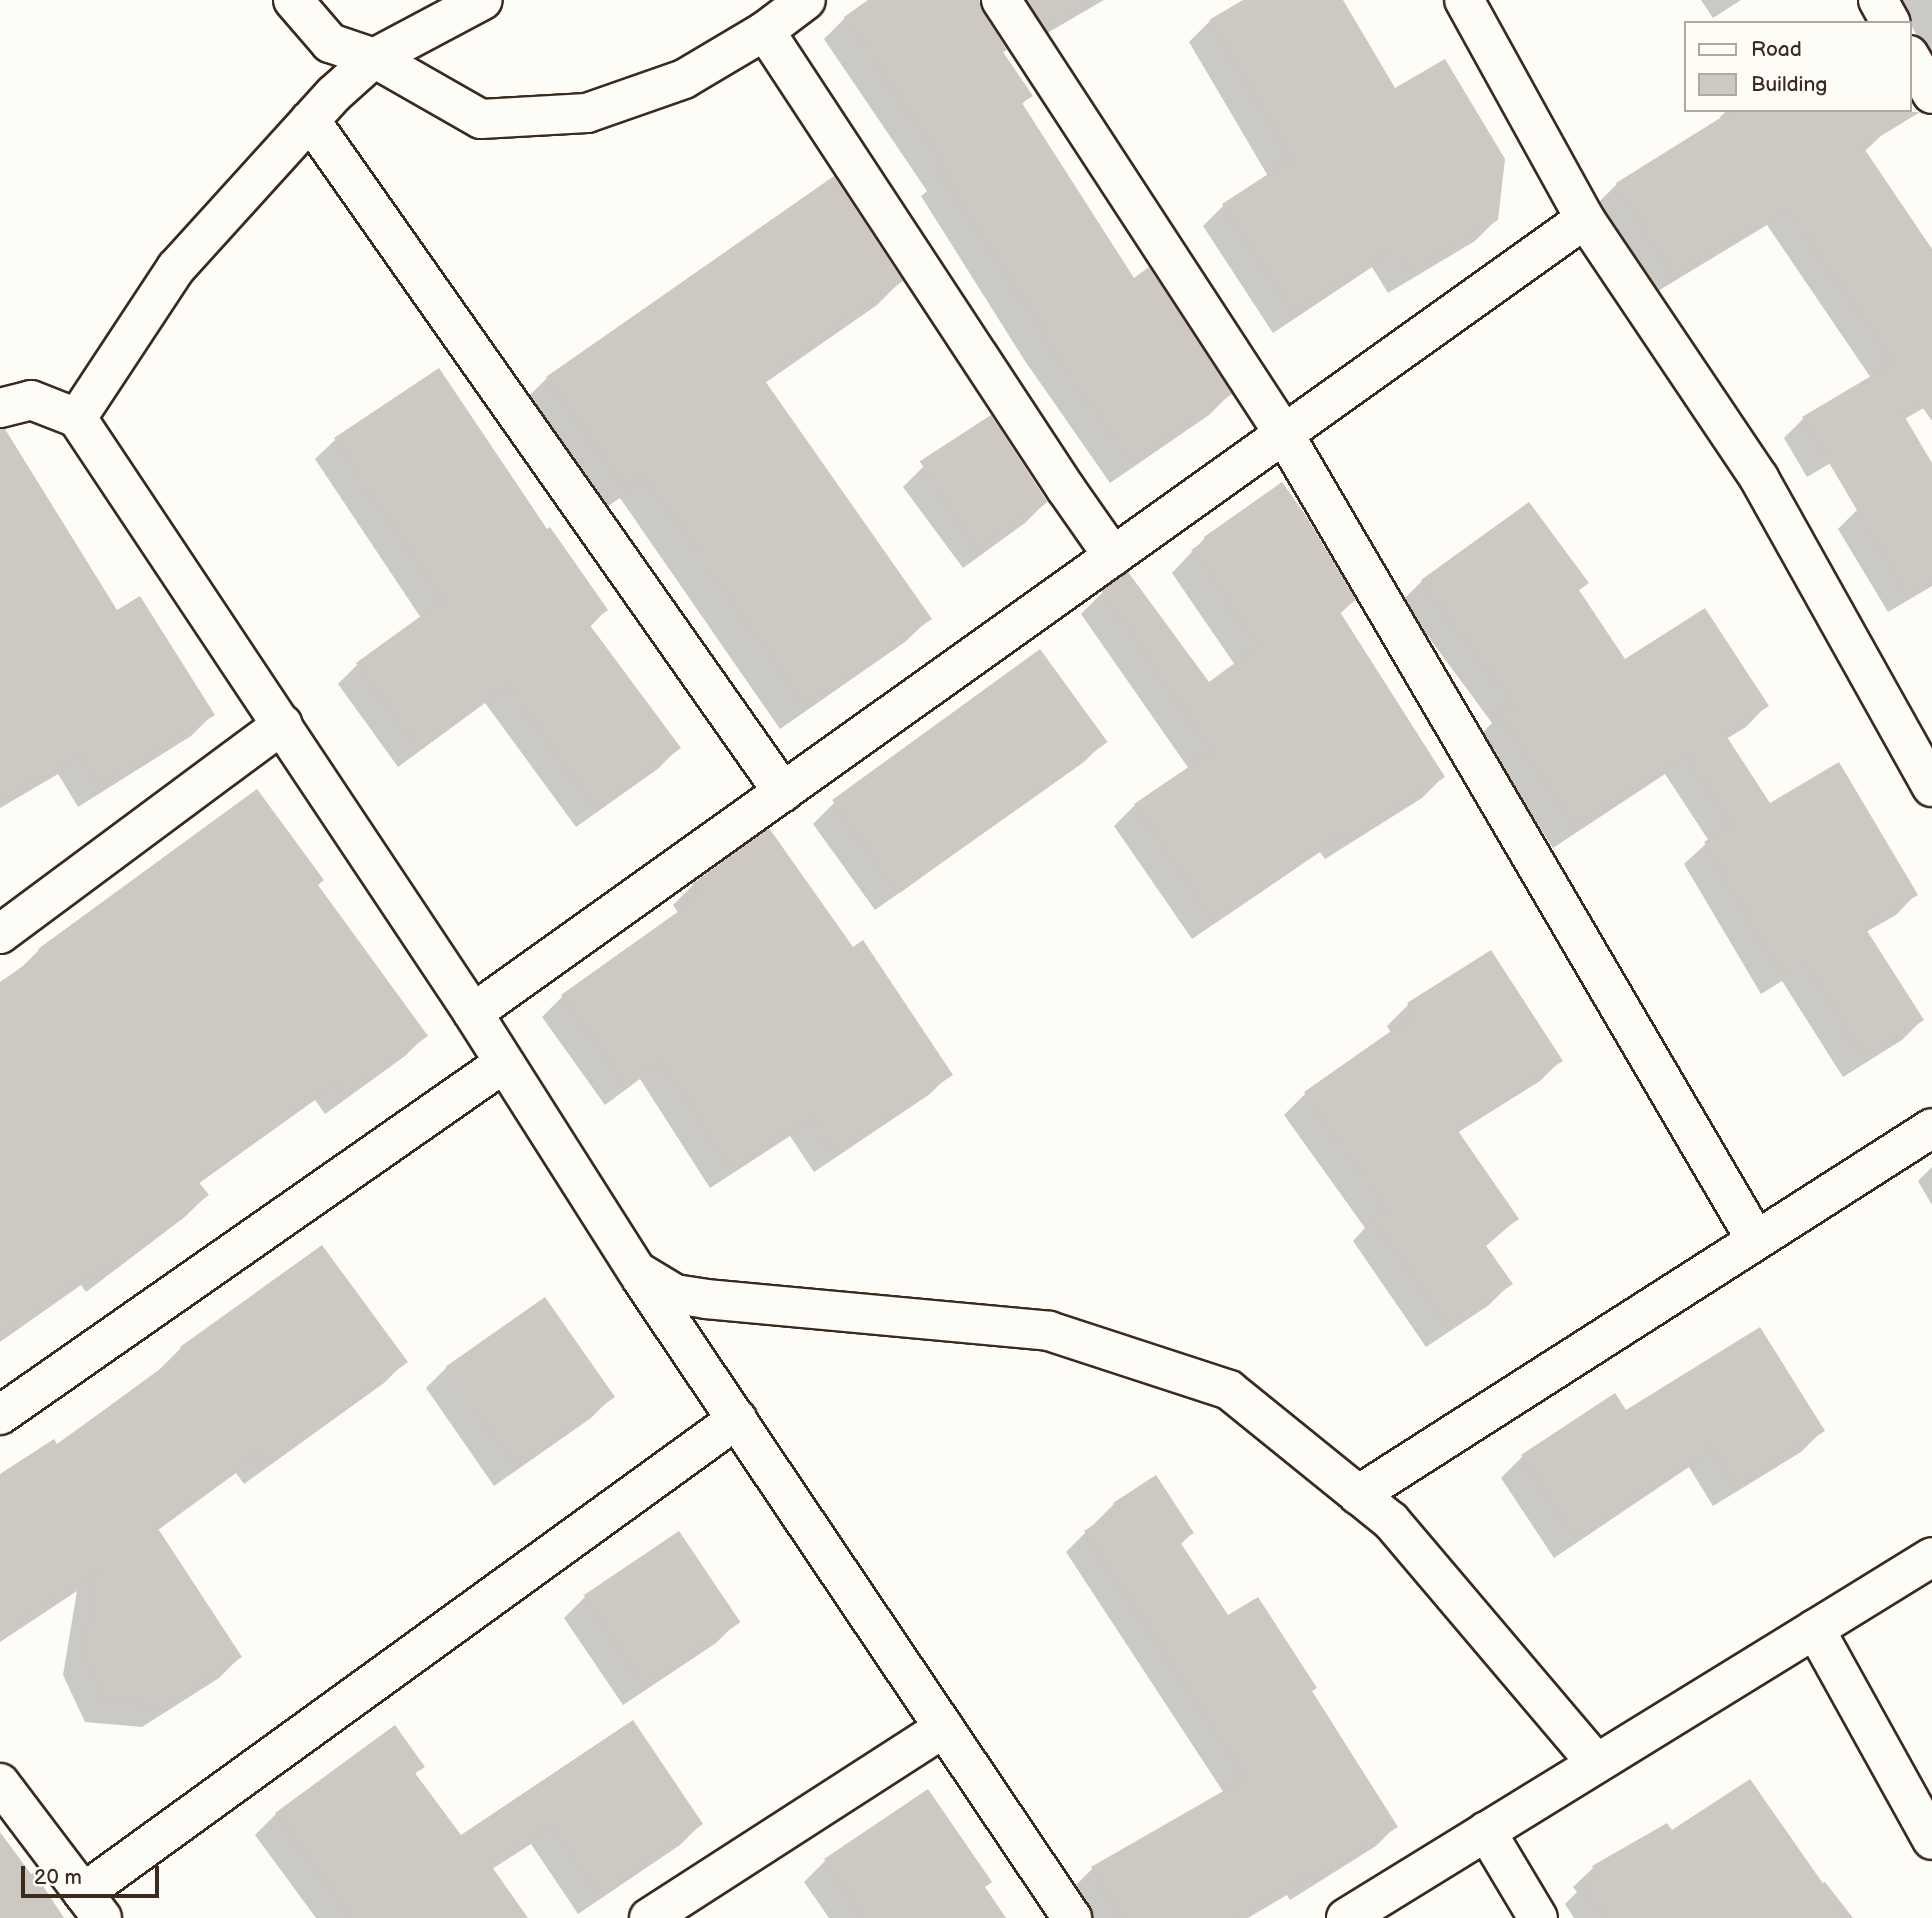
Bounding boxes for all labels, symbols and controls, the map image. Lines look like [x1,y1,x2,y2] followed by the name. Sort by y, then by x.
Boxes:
[1684,21,1911,112] legend
[1751,37,1802,62] text: Road
[1751,72,1827,97] text: Building
[24,1852,163,1896] scale bar
[34,1865,82,1890] text: 20 m

